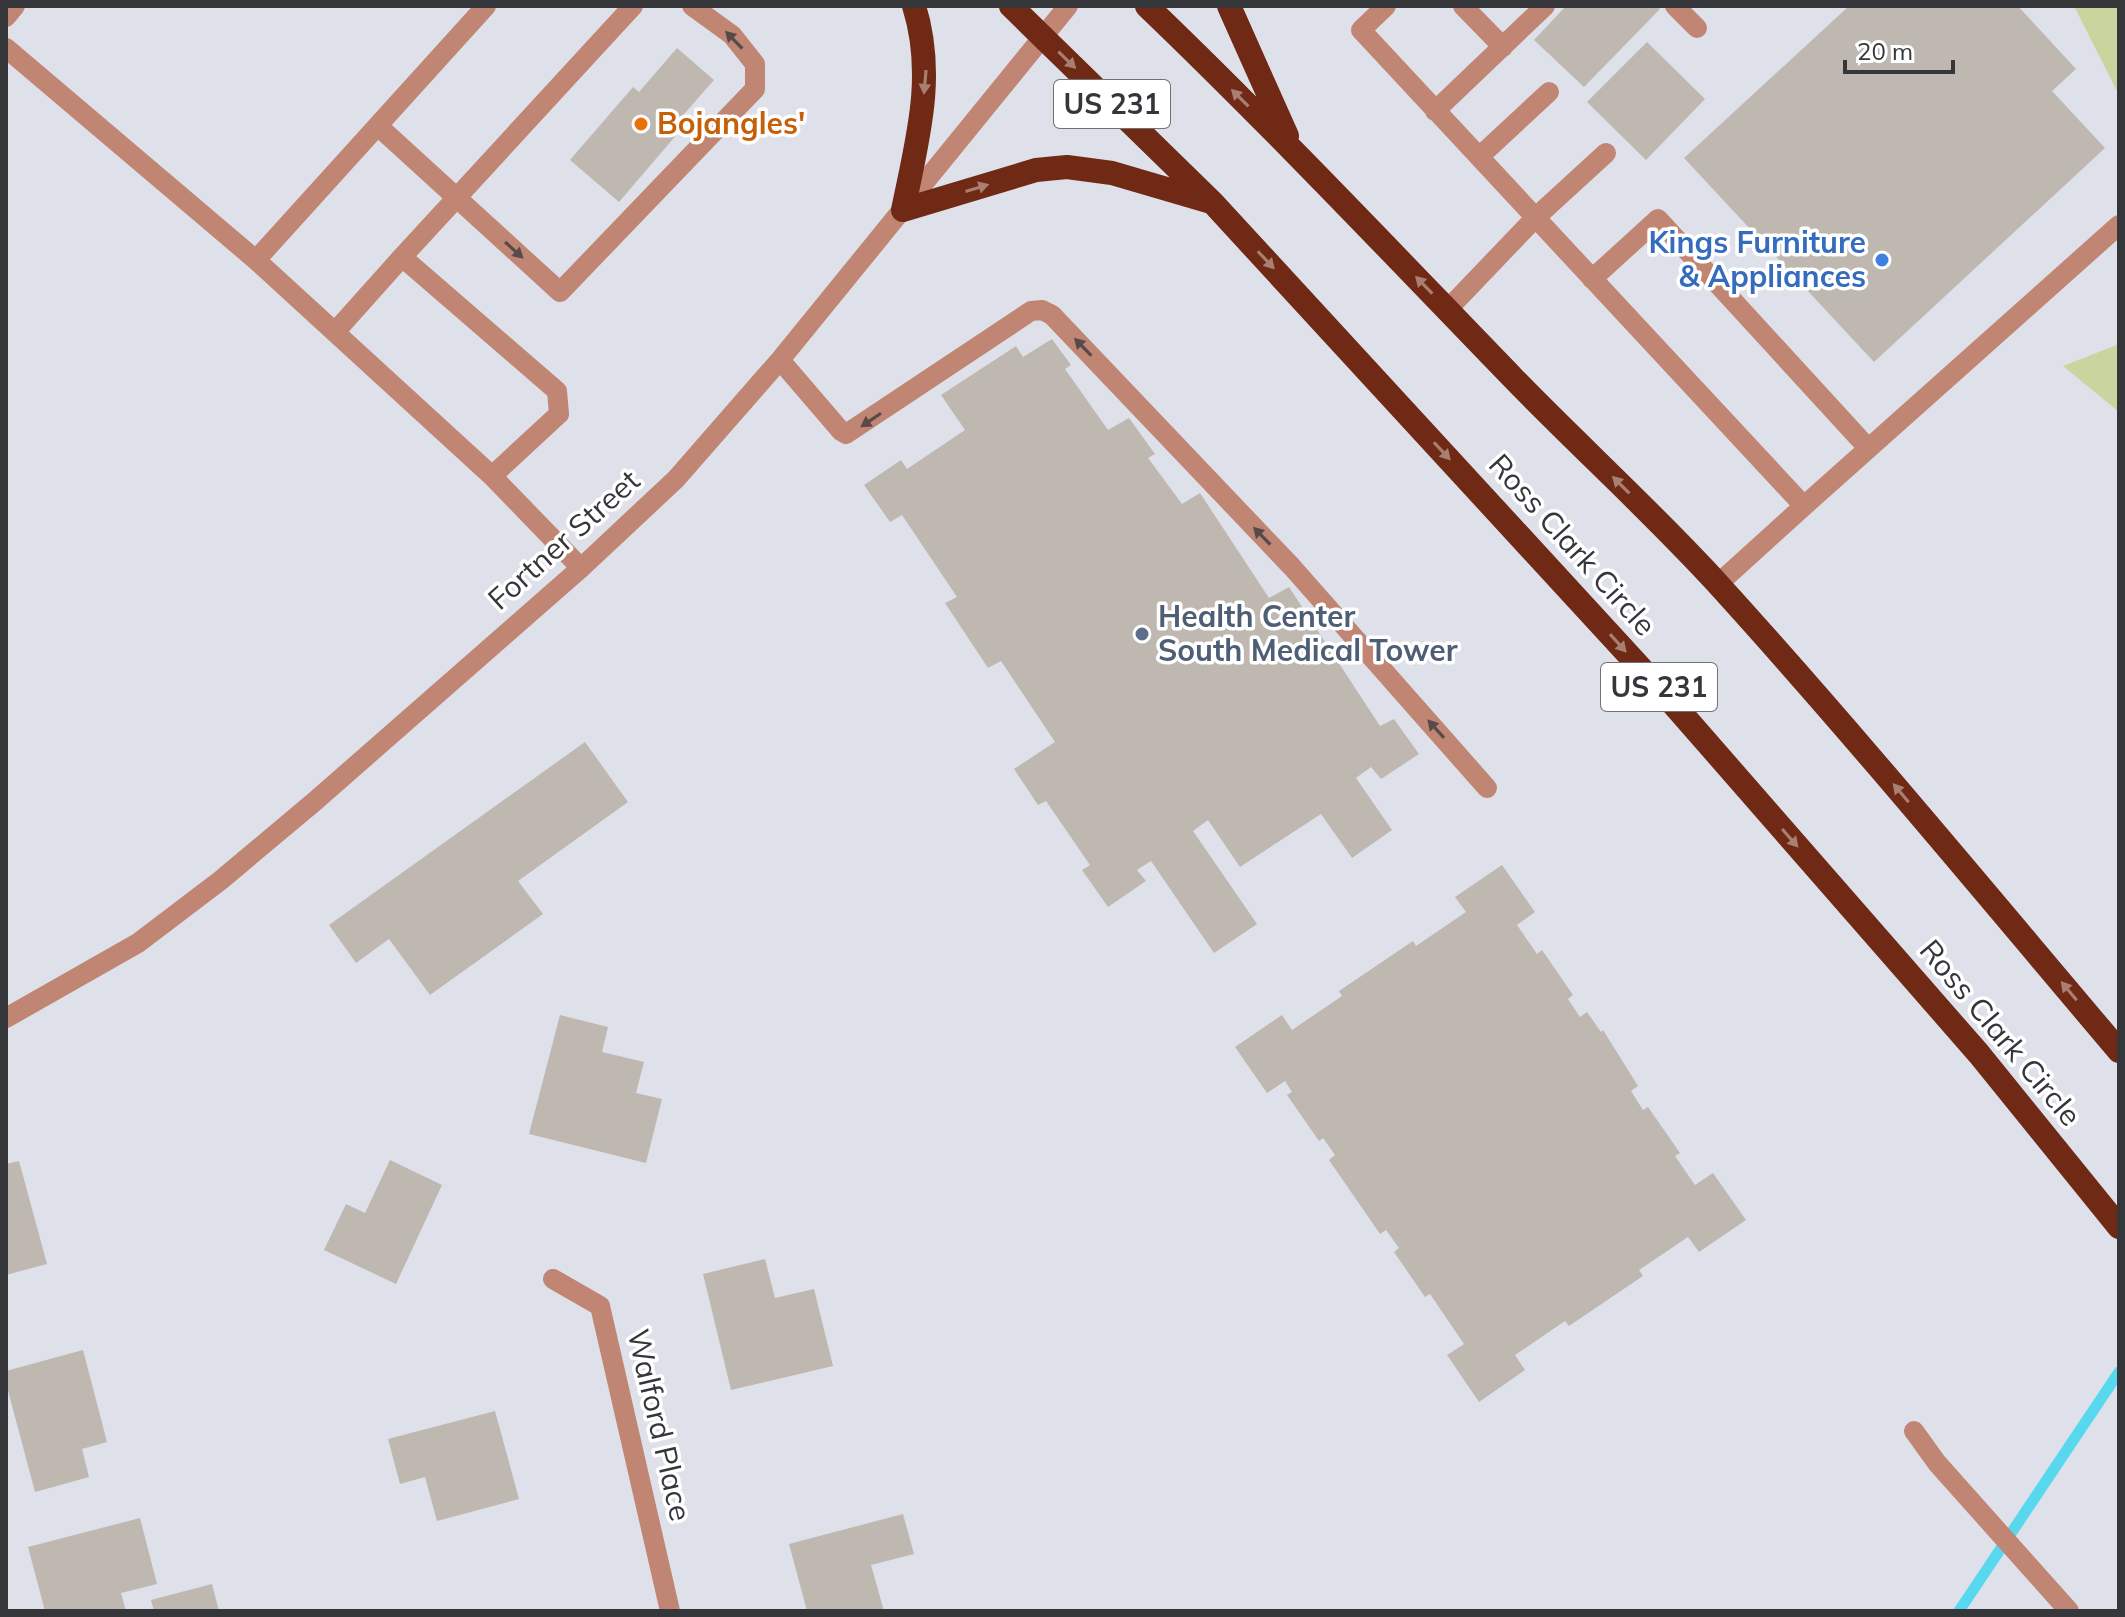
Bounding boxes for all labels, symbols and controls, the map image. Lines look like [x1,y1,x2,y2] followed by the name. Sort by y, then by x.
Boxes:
[1845,24,1953,74] scale bar
[725,31,743,50] one-way arrow
[1857,36,1913,66] text: 20 m
[1057,51,1076,69] one-way arrow
[918,70,931,95] one-way arrow
[1054,80,1170,128] road number: US 231
[1231,89,1250,108] one-way arrow
[657,104,805,142] place label: Bojangles'
[632,115,650,133] marker: Bojangles'
[966,181,990,194] one-way arrow
[1649,223,1866,295] place label: Kings Furniture & Appliances
[504,241,523,259] one-way arrow
[1256,251,1274,270] one-way arrow
[1873,251,1891,269] marker: Kings Furniture & Appliances
[1415,276,1434,295] one-way arrow
[1074,338,1092,357] one-way arrow
[860,412,882,426] one-way arrow
[1433,441,1451,460] one-way arrow
[1481,446,1664,643] street label: Ross Clark Circle
[480,461,647,617] street label: Fortner Street
[1612,476,1631,495] one-way arrow
[1253,526,1271,545] one-way arrow
[1158,597,1458,669] place label: Health Center South Medical Tower
[1133,625,1151,643] marker: Health Center South Medical Tower
[1609,632,1626,652] one-way arrow
[1601,663,1717,711] road number: US 231
[1427,720,1445,739] one-way arrow
[1892,783,1910,803] one-way arrow
[1781,827,1798,847] one-way arrow
[1912,931,2090,1133] street label: Ross Clark Circle
[2061,982,2078,1002] one-way arrow
[619,1325,700,1524] street label: Walford Place

